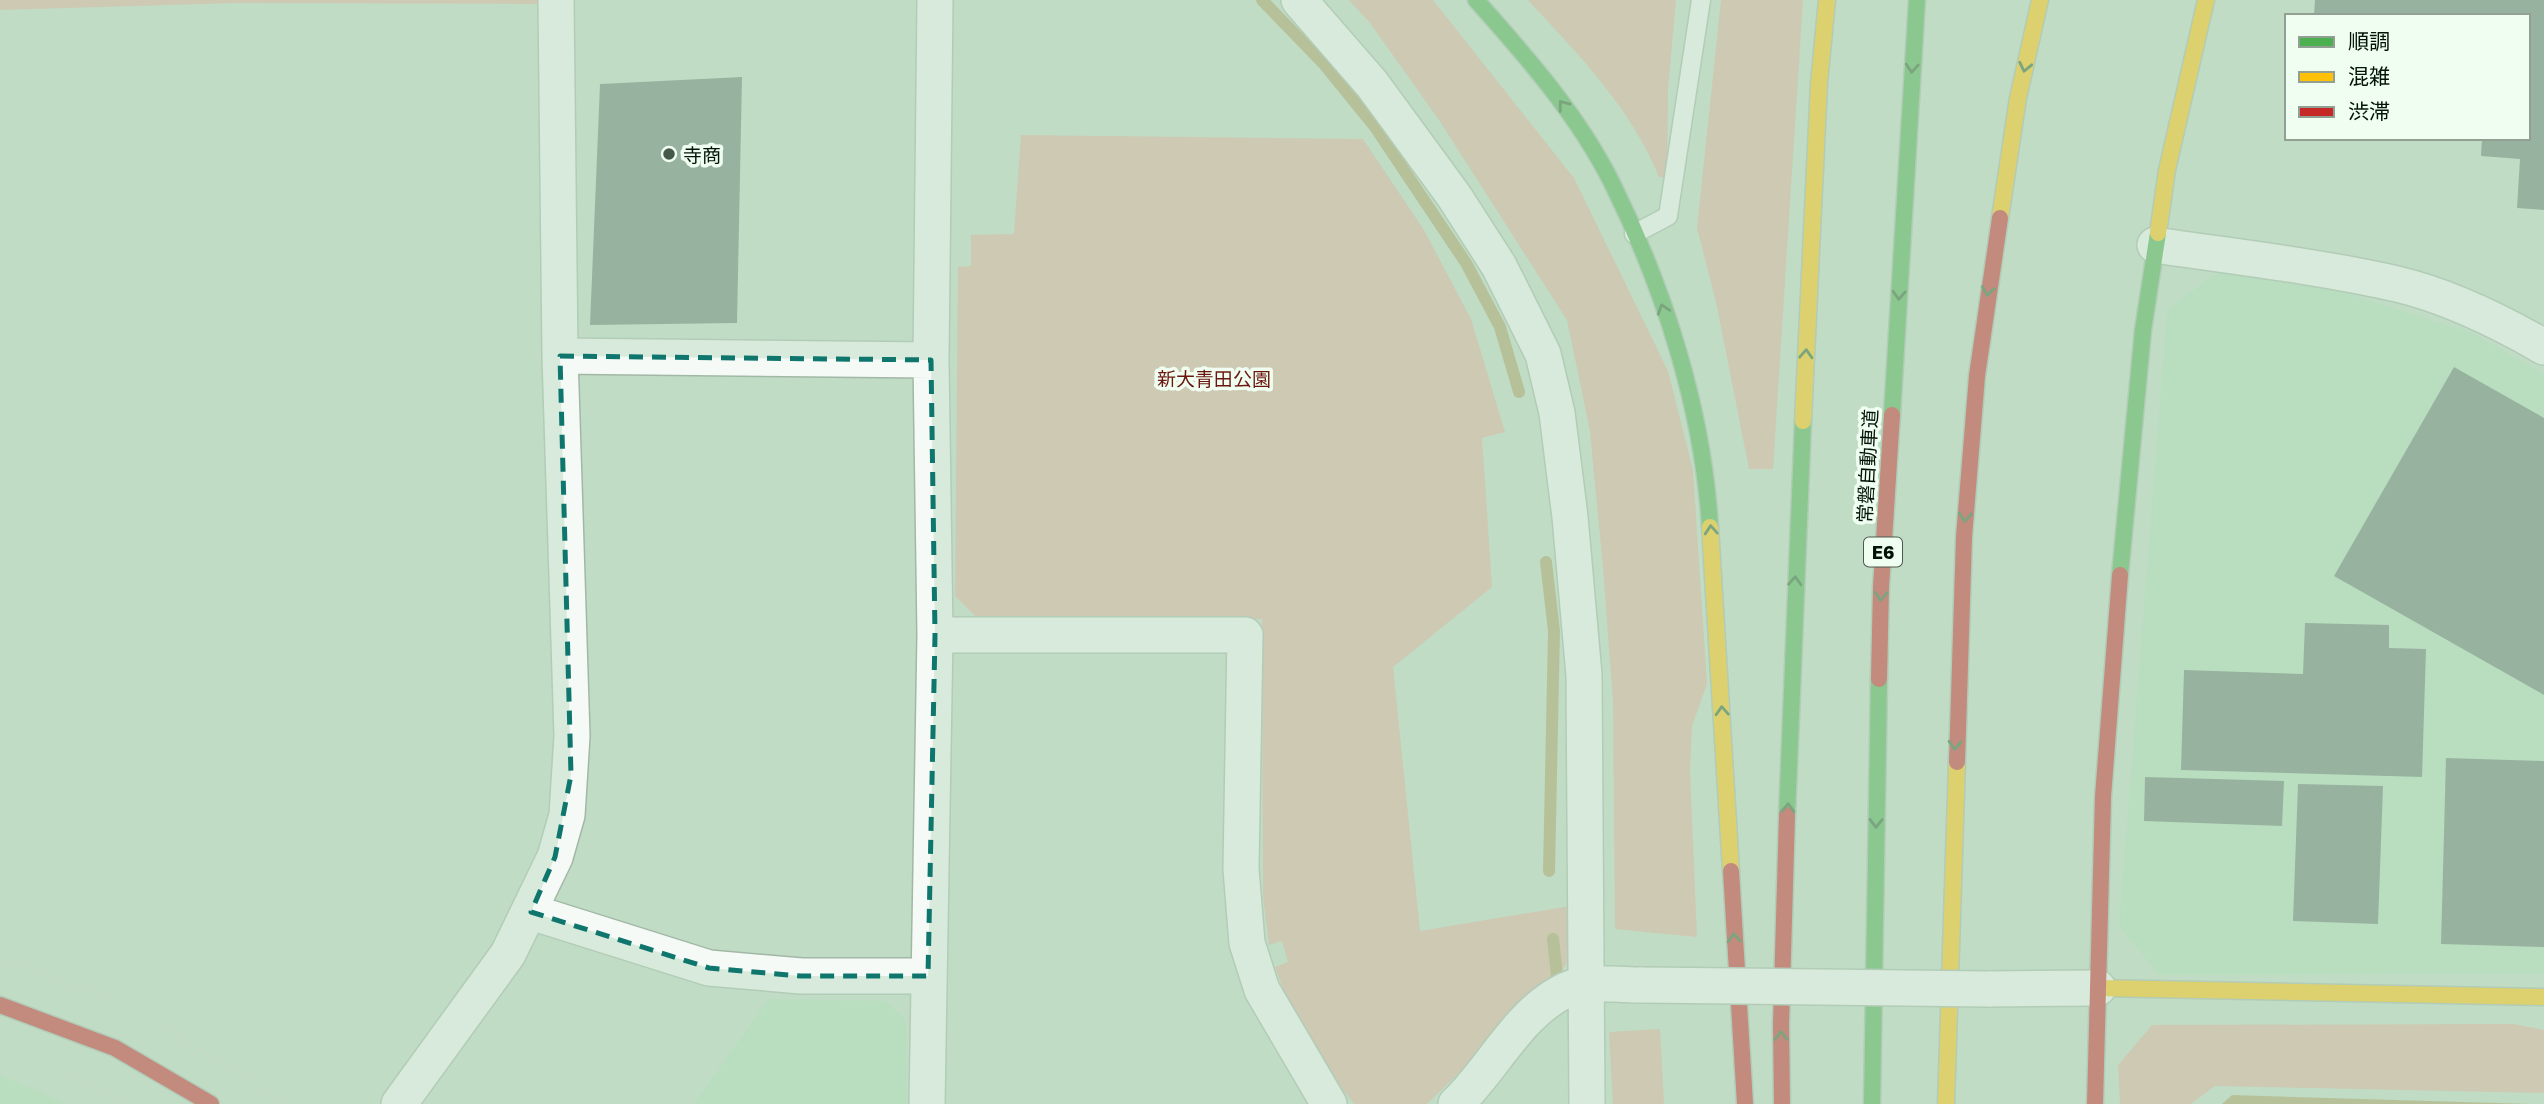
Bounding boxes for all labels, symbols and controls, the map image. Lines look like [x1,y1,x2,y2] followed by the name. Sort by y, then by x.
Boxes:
[2285,14,2530,140] legend
[2348,28,2390,54] text: 順調
[2018,61,2033,73] one-way arrow
[1905,63,1920,74] one-way arrow
[2348,63,2390,89] text: 混雑
[2348,98,2390,124] text: 渋滞
[1559,101,1572,113] one-way arrow
[683,143,721,166] place label: 寺商
[661,146,677,162] marker: 寺商
[1981,285,1996,297] one-way arrow
[1891,290,1906,301] one-way arrow
[1657,303,1671,315] one-way arrow
[1799,348,1814,359] one-way arrow
[1157,367,1271,390] park label: 新大青田公園
[1853,408,1881,524] street label: 常磐自動車道
[1958,512,1973,523] one-way arrow
[1704,525,1719,536] one-way arrow
[1864,538,1902,566] road number: E6
[1788,575,1803,586] one-way arrow
[1873,591,1889,601] one-way arrow
[1714,705,1729,716] one-way arrow
[1948,739,1963,750] one-way arrow
[1780,803,1795,814] one-way arrow
[1869,818,1884,829] one-way arrow
[1727,932,1742,943] one-way arrow
[1774,1030,1789,1041] one-way arrow

